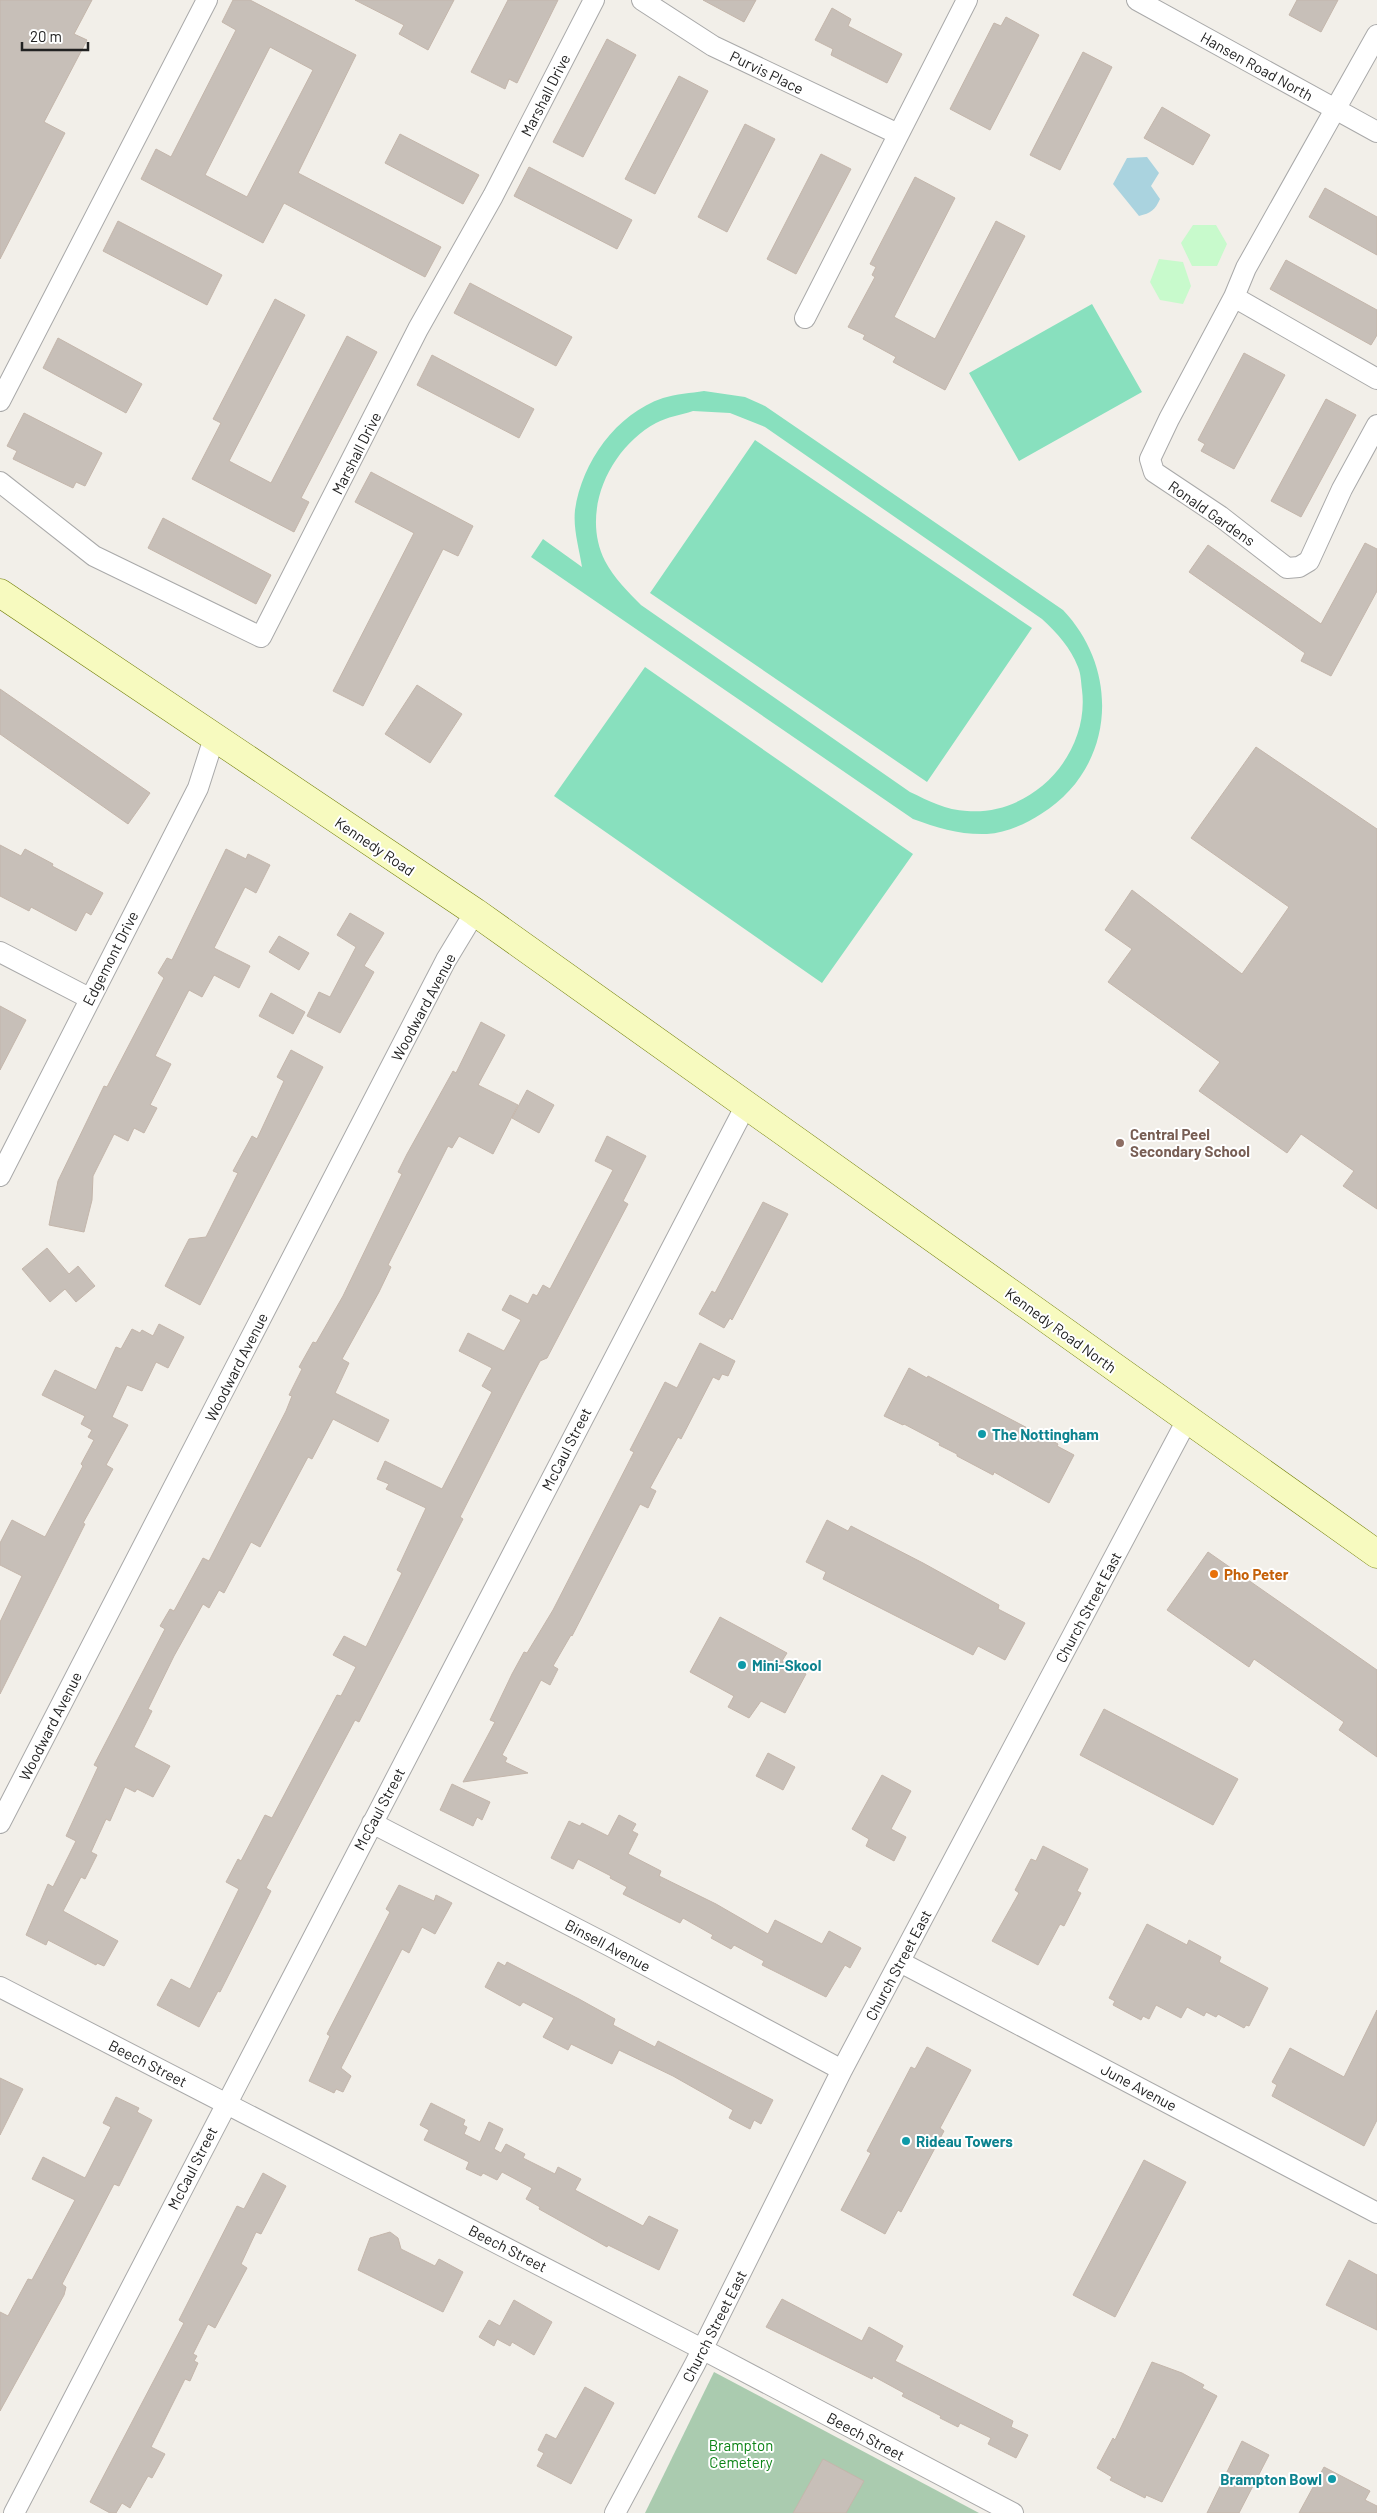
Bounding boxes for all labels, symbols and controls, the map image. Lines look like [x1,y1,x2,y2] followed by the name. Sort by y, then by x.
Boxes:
[22,20,89,52] scale bar
[30,27,62,45] text: 20 m
[1198,28,1316,104] street label: Hansen Road North
[727,46,807,98] street label: Purvis Place
[517,51,573,139] street label: Marshall Drive
[328,409,384,497] street label: Marshall Drive
[1165,477,1259,549] street label: Ronald Gardens
[332,813,418,879] street label: Kennedy Road
[78,908,142,1008] street label: Edgemont Drive
[387,950,459,1064] street label: Woodward Avenue
[1130,1125,1250,1160] place label: Central Peel Secondary School
[1114,1137,1126,1149] marker: Central Peel Secondary School
[1002,1284,1120,1376] street label: Kennedy Road North
[201,1310,271,1424] street label: Woodward Avenue
[537,1405,595,1493] street label: McCaul Street
[992,1425,1099,1443] place label: The Nottingham
[976,1428,988,1440] marker: The Nottingham
[1051,1549,1125,1665] street label: Church Street East
[1224,1565,1289,1583] place label: Pho Peter
[1208,1568,1220,1580] marker: Pho Peter
[752,1656,821,1674] place label: Mini-Skool
[736,1659,748,1671] marker: Mini-Skool
[15,1669,85,1783] street label: Woodward Avenue
[350,1765,408,1853] street label: McCaul Street
[861,1907,935,2023] street label: Church Street East
[562,1915,654,1975] street label: Binsell Avenue
[106,2036,190,2090] street label: Beech Street
[1098,2059,1180,2115] street label: June Avenue
[163,2124,221,2212] street label: McCaul Street
[916,2132,1013,2150] place label: Rideau Towers
[900,2135,912,2147] marker: Rideau Towers
[466,2221,550,2275] street label: Beech Street
[678,2267,750,2385] street label: Church Street East
[824,2408,908,2464] street label: Beech Street
[709,2436,773,2471] park label: Brampton Cemetery
[1220,2470,1322,2488] place label: Brampton Bowl
[1326,2473,1338,2485] marker: Brampton Bowl

